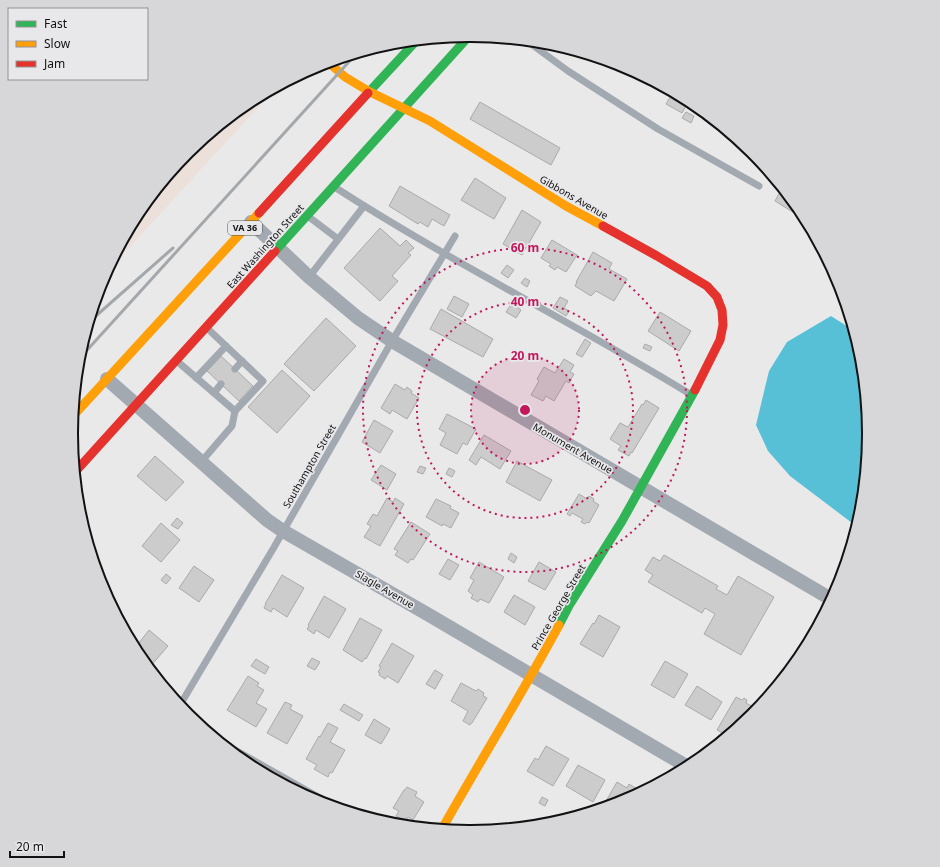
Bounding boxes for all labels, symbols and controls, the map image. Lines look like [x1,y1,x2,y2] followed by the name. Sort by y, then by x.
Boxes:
[8,8,148,80] legend
[44,15,68,32] text: Fast
[44,35,71,52] text: Slow
[43,55,65,72] text: Jam
[537,172,611,222] street label: Gibbons Avenue
[223,200,307,291] street label: East Washington Street
[228,221,262,235] road number: VA 36
[511,239,539,256] text: 60 m
[511,293,539,310] text: 40 m
[511,347,539,364] text: 20 m
[518,403,532,417] centre of rings
[531,419,616,477] street label: Monument Avenue
[279,421,339,511] street label: Southampton Street
[528,561,589,653] street label: Prince George Street
[353,566,417,612] street label: Slagle Avenue
[10,833,64,859] scale bar
[16,838,44,855] text: 20 m

